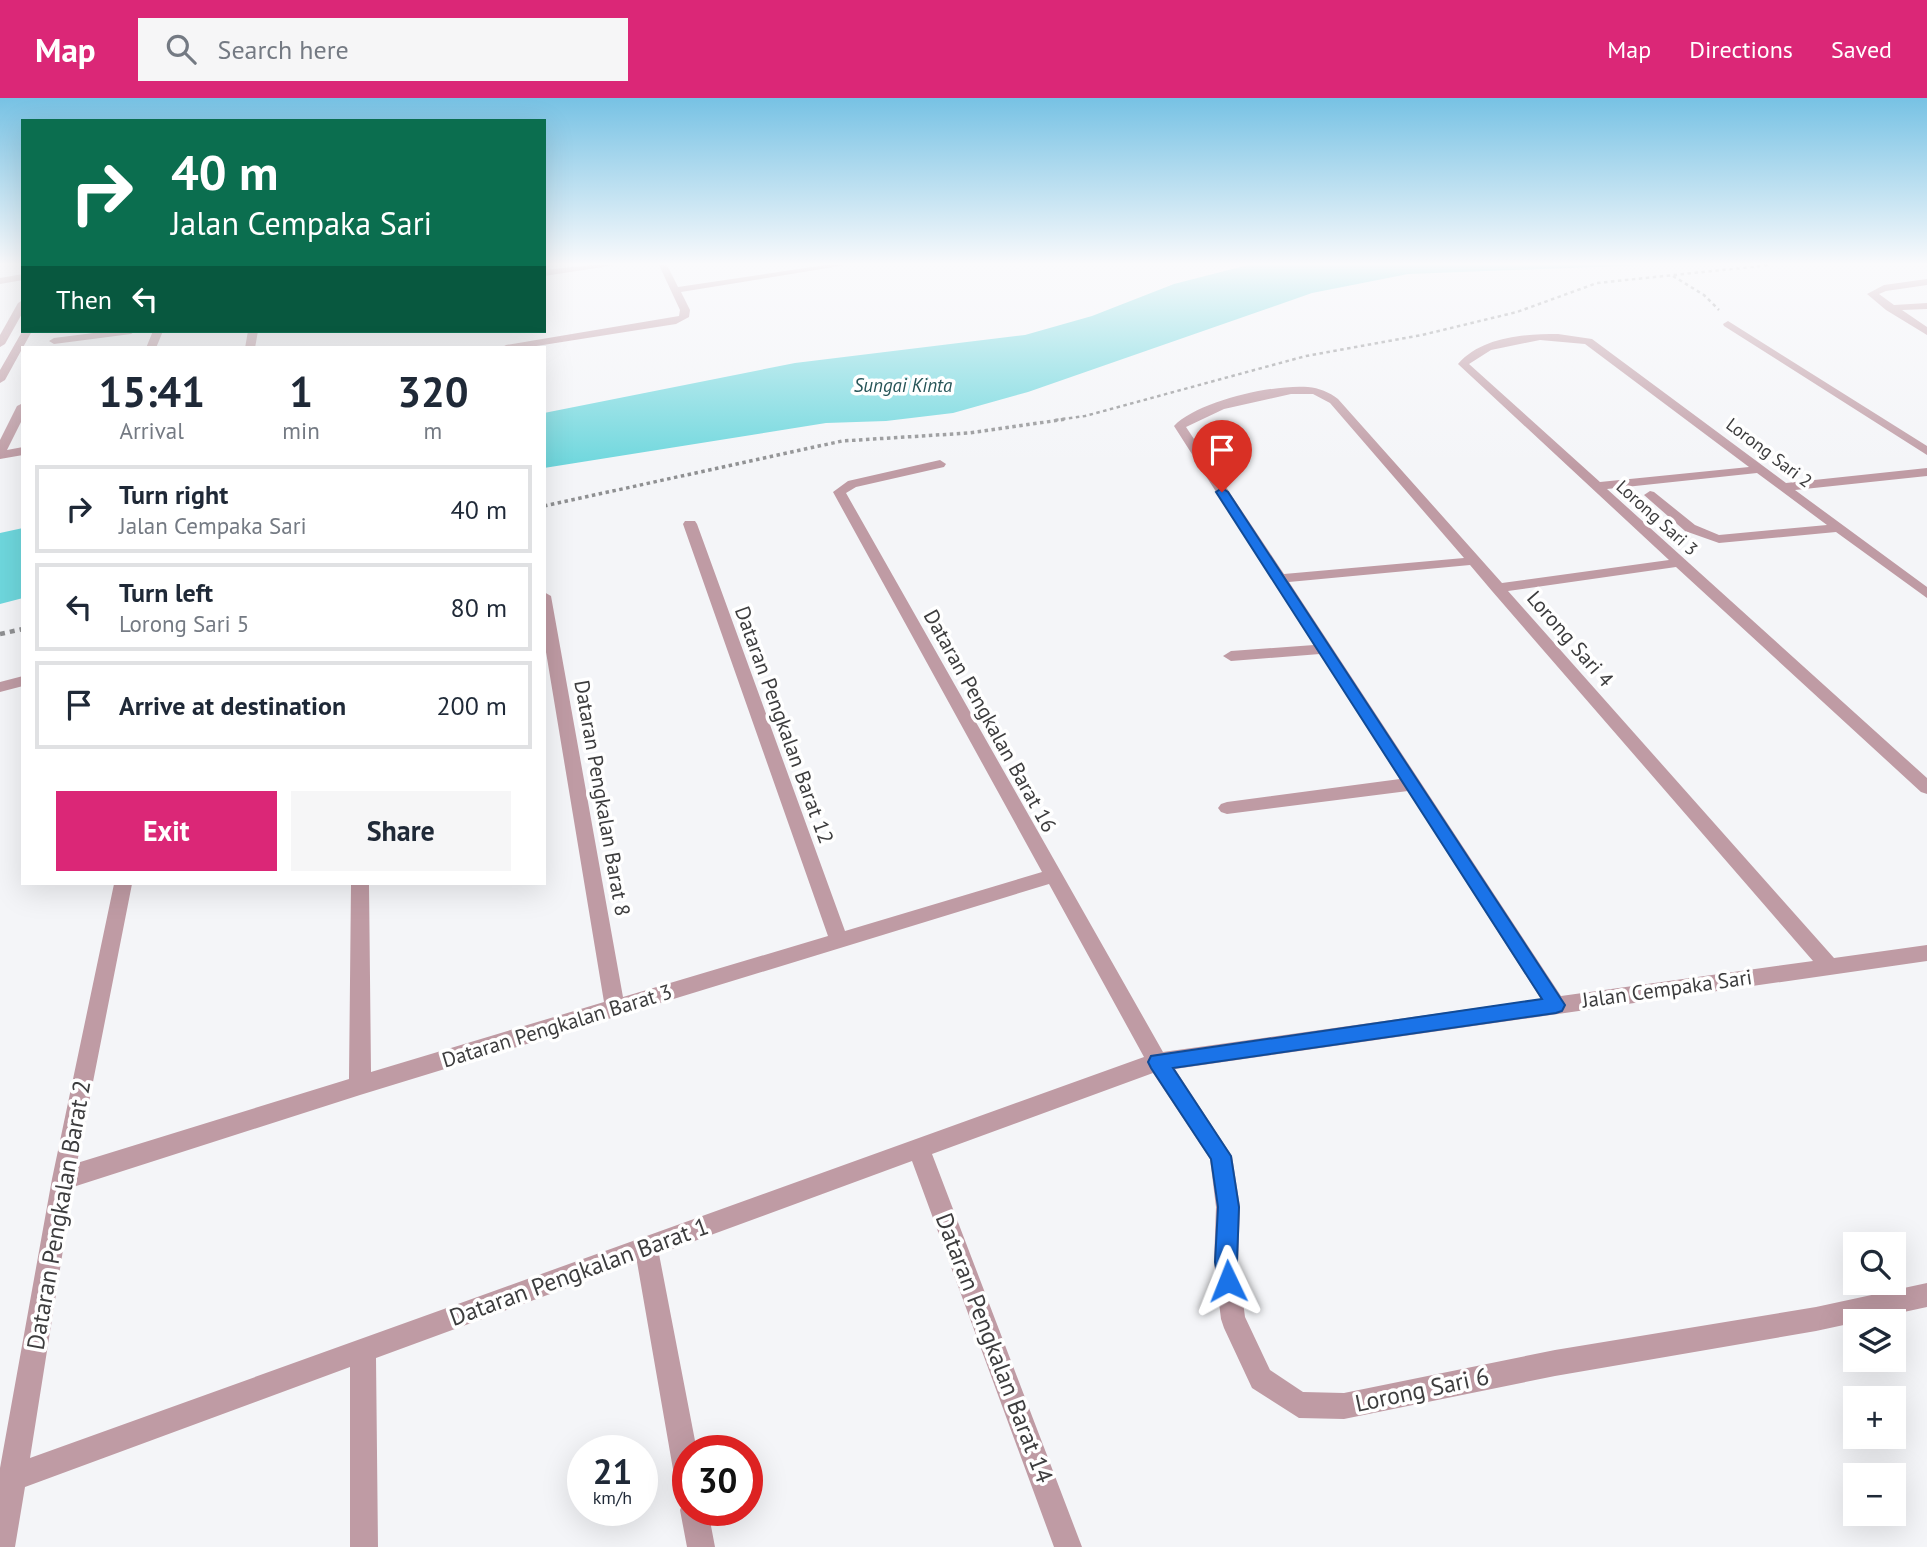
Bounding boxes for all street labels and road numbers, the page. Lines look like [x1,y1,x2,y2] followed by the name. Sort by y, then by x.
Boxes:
[1722,413,1817,492] street label: Lorong Sari 2
[1612,475,1703,560] street label: Lorong Sari 3
[1521,585,1620,692] street label: Lorong Sari 4
[729,602,840,847] street label: Dataran Pengkalan Barat 12
[918,605,1063,837] street label: Dataran Pengkalan Barat 16
[568,678,637,918] street label: Dataran Pengkalan Barat 8
[1579,963,1754,1014] street label: Jalan Cempaka Sari
[438,978,675,1073] street label: Dataran Pengkalan Barat 3
[19,1078,98,1352] street label: Dataran Pengkalan Barat 2
[929,1209,1060,1487] street label: Dataran Pengkalan Barat 14
[445,1210,713,1333] street label: Dataran Pengkalan Barat 1
[1352,1360,1492,1419] street label: Lorong Sari 6

